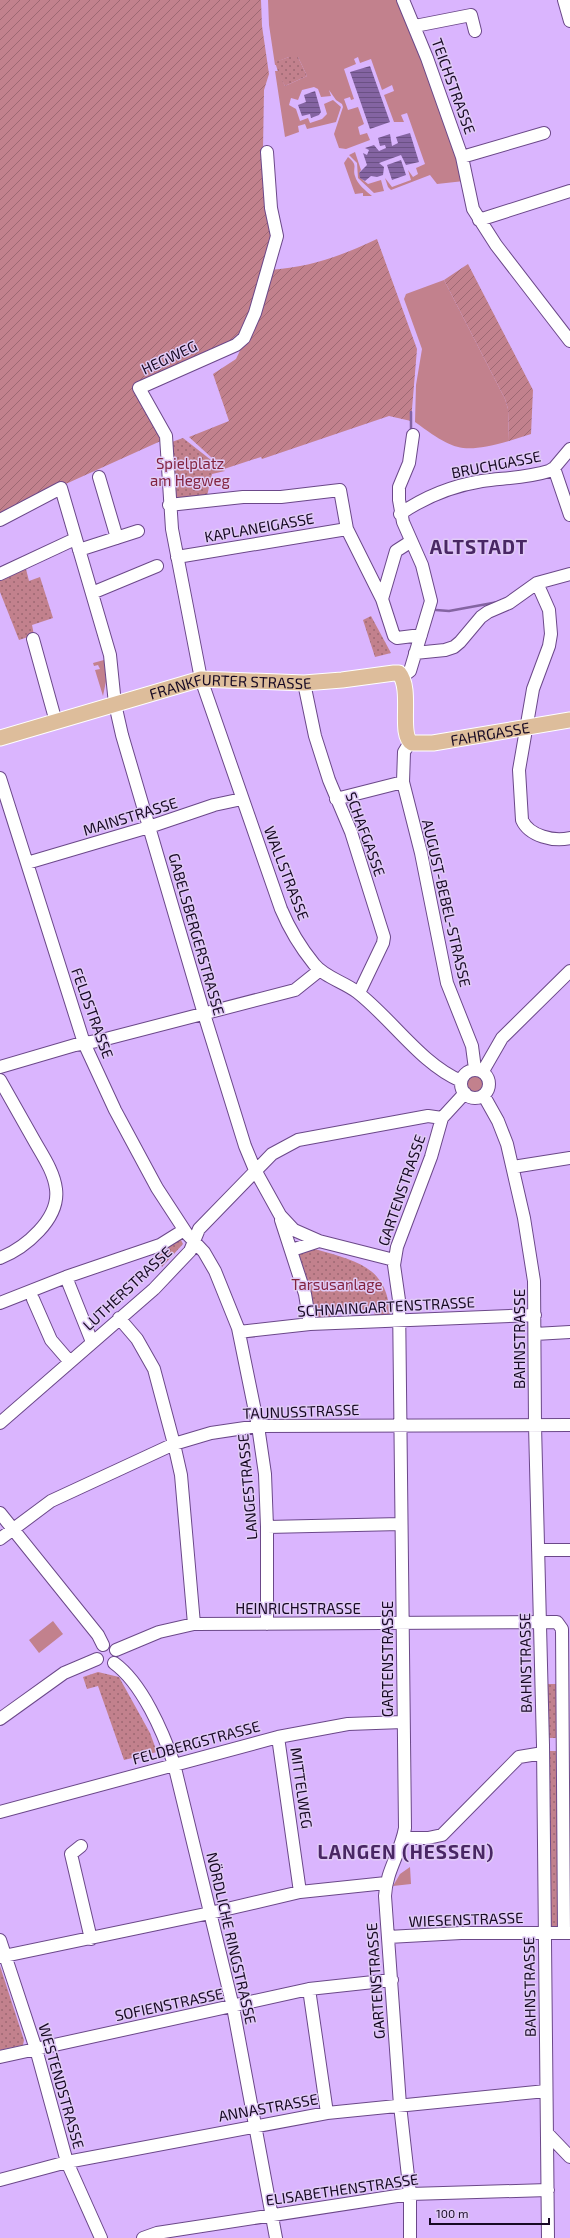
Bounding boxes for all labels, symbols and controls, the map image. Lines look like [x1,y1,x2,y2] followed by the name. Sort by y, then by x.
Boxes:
[428,36,480,136] street label: TEICHSTRASSE
[138,336,200,378] street label: HEGWEG
[450,446,542,482] street label: BRUCHGASSE
[150,454,231,489] park label: Spielplatz am Hegweg
[203,509,315,545] street label: KAPLANEIGASSE
[430,535,528,558] district label: ALTSTADT
[147,670,312,703] street label: FRANKFURTER STRASSE
[449,718,531,749] street label: FAHRGASSE
[342,789,390,879] street label: SCHAFGASSE
[81,793,179,839] street label: MAINSTRASSE
[419,817,475,989] street label: AUGUST-BEBEL-STRASSE
[261,823,313,923] street label: WALLSTRASSE
[165,851,229,1017] street label: GABELSBERGERSTRASSE
[68,965,118,1061] street label: FELDSTRASSE
[374,1132,428,1248] street label: GARTENSTRASSE
[79,1242,175,1334] street label: LUTHERSTRASSE
[291,1275,383,1293] park label: Tarsusanlage
[510,1289,528,1389] street label: BAHNSTRASSE
[297,1292,475,1320] street label: SCHNAINGARTENSTRASSE
[242,1400,360,1422] street label: TAUNUSSTRASSE
[233,1433,261,1541] street label: LANGESTRASSE
[235,1599,361,1617] street label: HEINRICHSTRASSE
[378,1601,396,1717] street label: GARTENSTRASSE
[515,1613,535,1713] street label: BAHNSTRASSE
[130,1716,262,1768] street label: FELDBERGSTRASSE
[287,1746,317,1830] street label: MITTELWEG
[317,1840,495,1863] district label: LANGEN (HESSEN)
[203,1850,261,2026] street label: NÖRDLICHE RINGSTRASSE
[408,1908,524,1930] street label: WIESENSTRASSE
[362,1922,388,2040] street label: GARTENSTRASSE
[519,1937,539,2037] street label: BAHNSTRASSE
[113,1984,225,2024] street label: SOFIENSTRASSE
[35,2021,89,2151] street label: WESTENDSTRASSE
[217,2089,319,2125] street label: ANNASTRASSE
[264,2169,420,2209] street label: ELISABETHENSTRASSE
[430,2200,549,2226] scale bar
[436,2206,468,2220] text: 100 m

